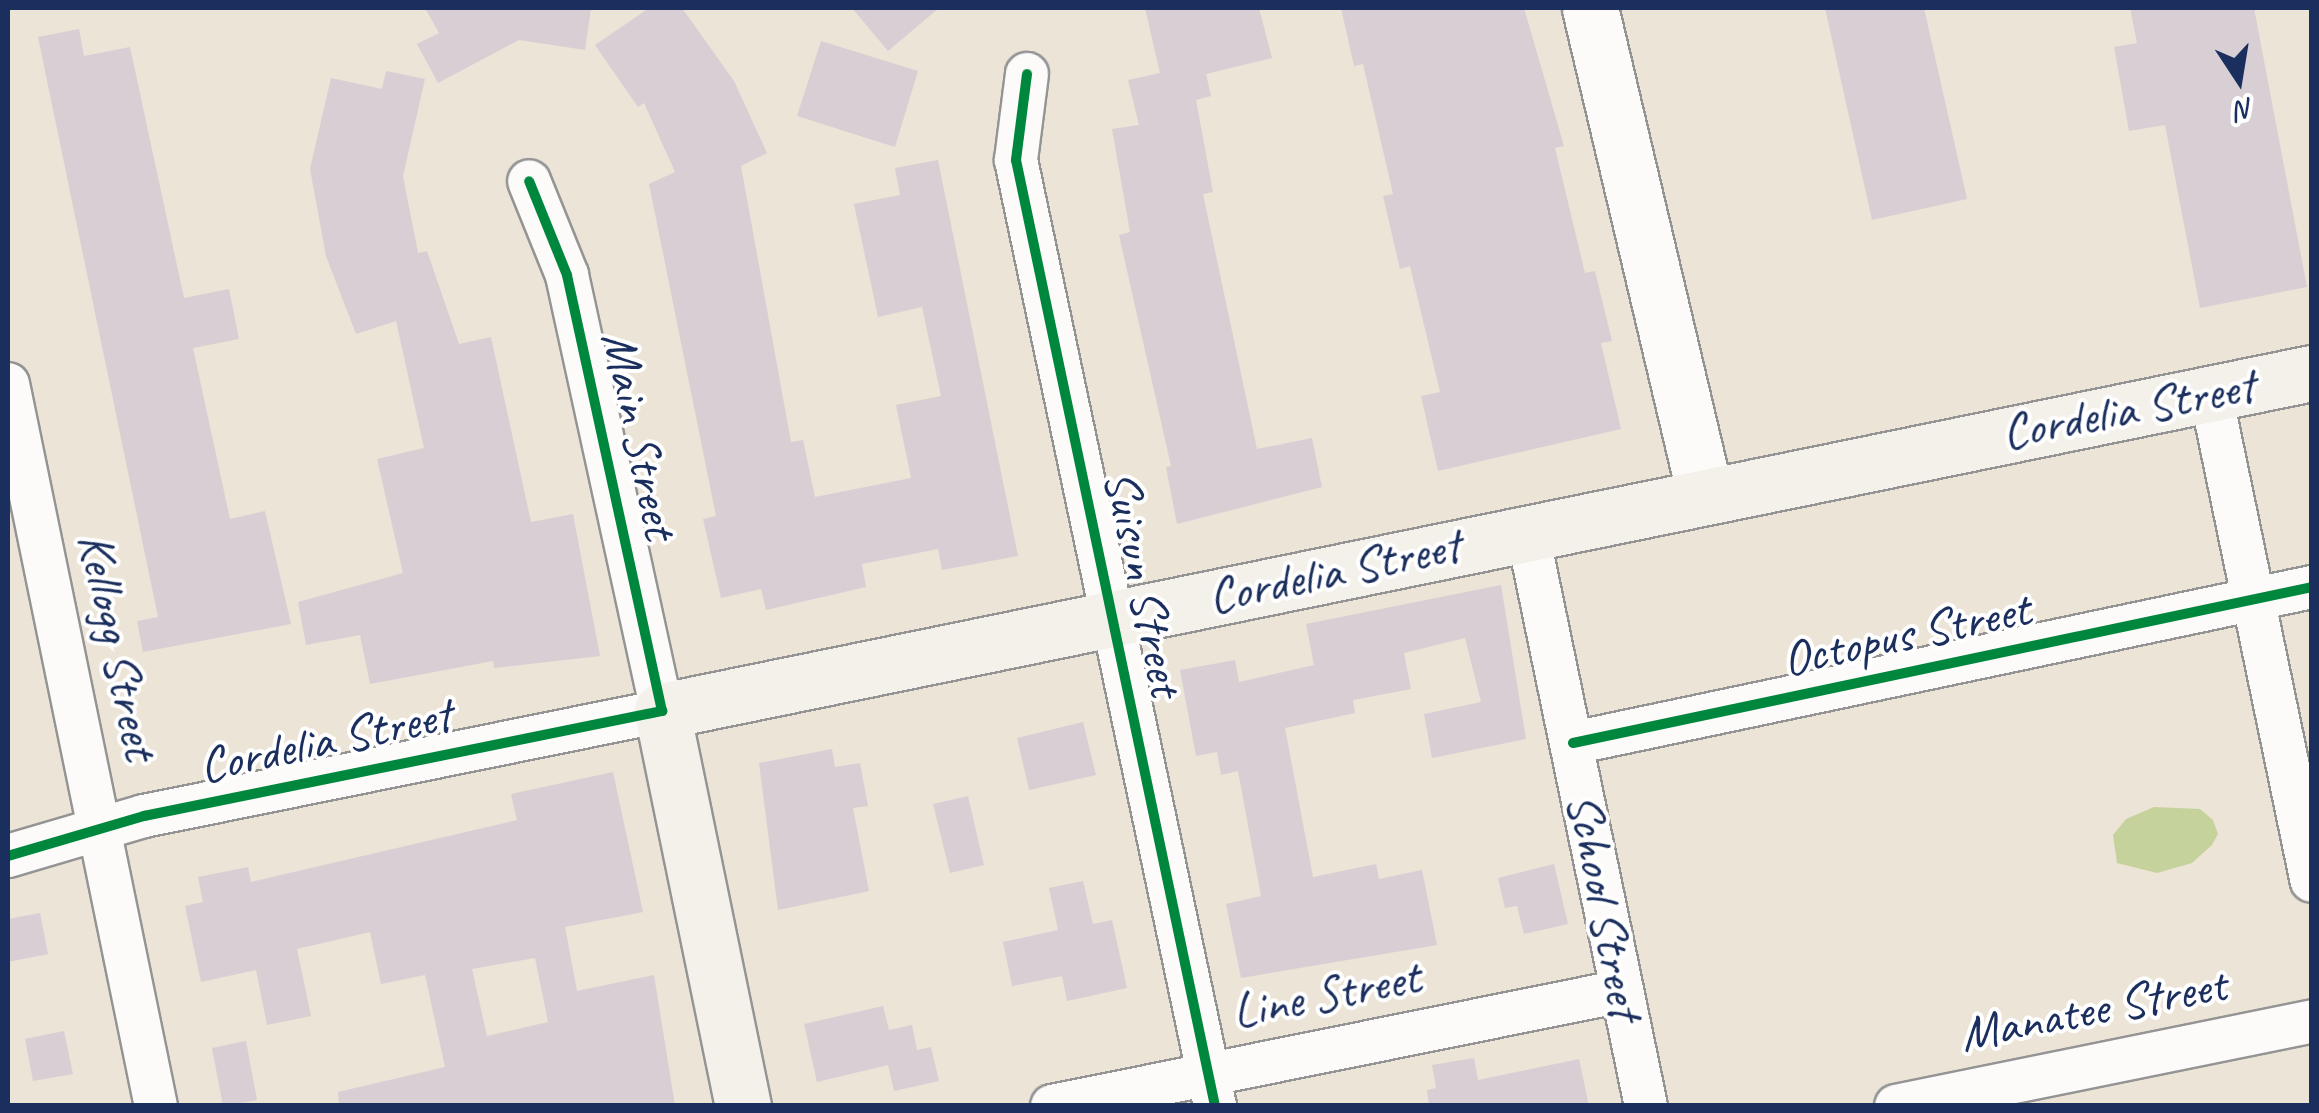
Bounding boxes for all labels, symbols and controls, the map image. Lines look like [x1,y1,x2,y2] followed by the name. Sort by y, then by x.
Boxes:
[2189,30,2289,130] north arrow
[2233,91,2257,129] text: N
[589,326,691,544] street label: Main Street
[1997,355,2259,463] street label: Cordelia Street
[1091,464,1197,702] street label: Suisun Street
[1203,515,1465,627] street label: Cordelia Street
[65,527,171,765] street label: Kellogg Street
[1776,578,2036,690] street label: Octopus Street
[194,684,456,796] street label: Cordelia Street
[1554,788,1656,1024] street label: School Street
[1227,946,1425,1042] street label: Line Street
[1955,954,2231,1064] street label: Manatee Street

